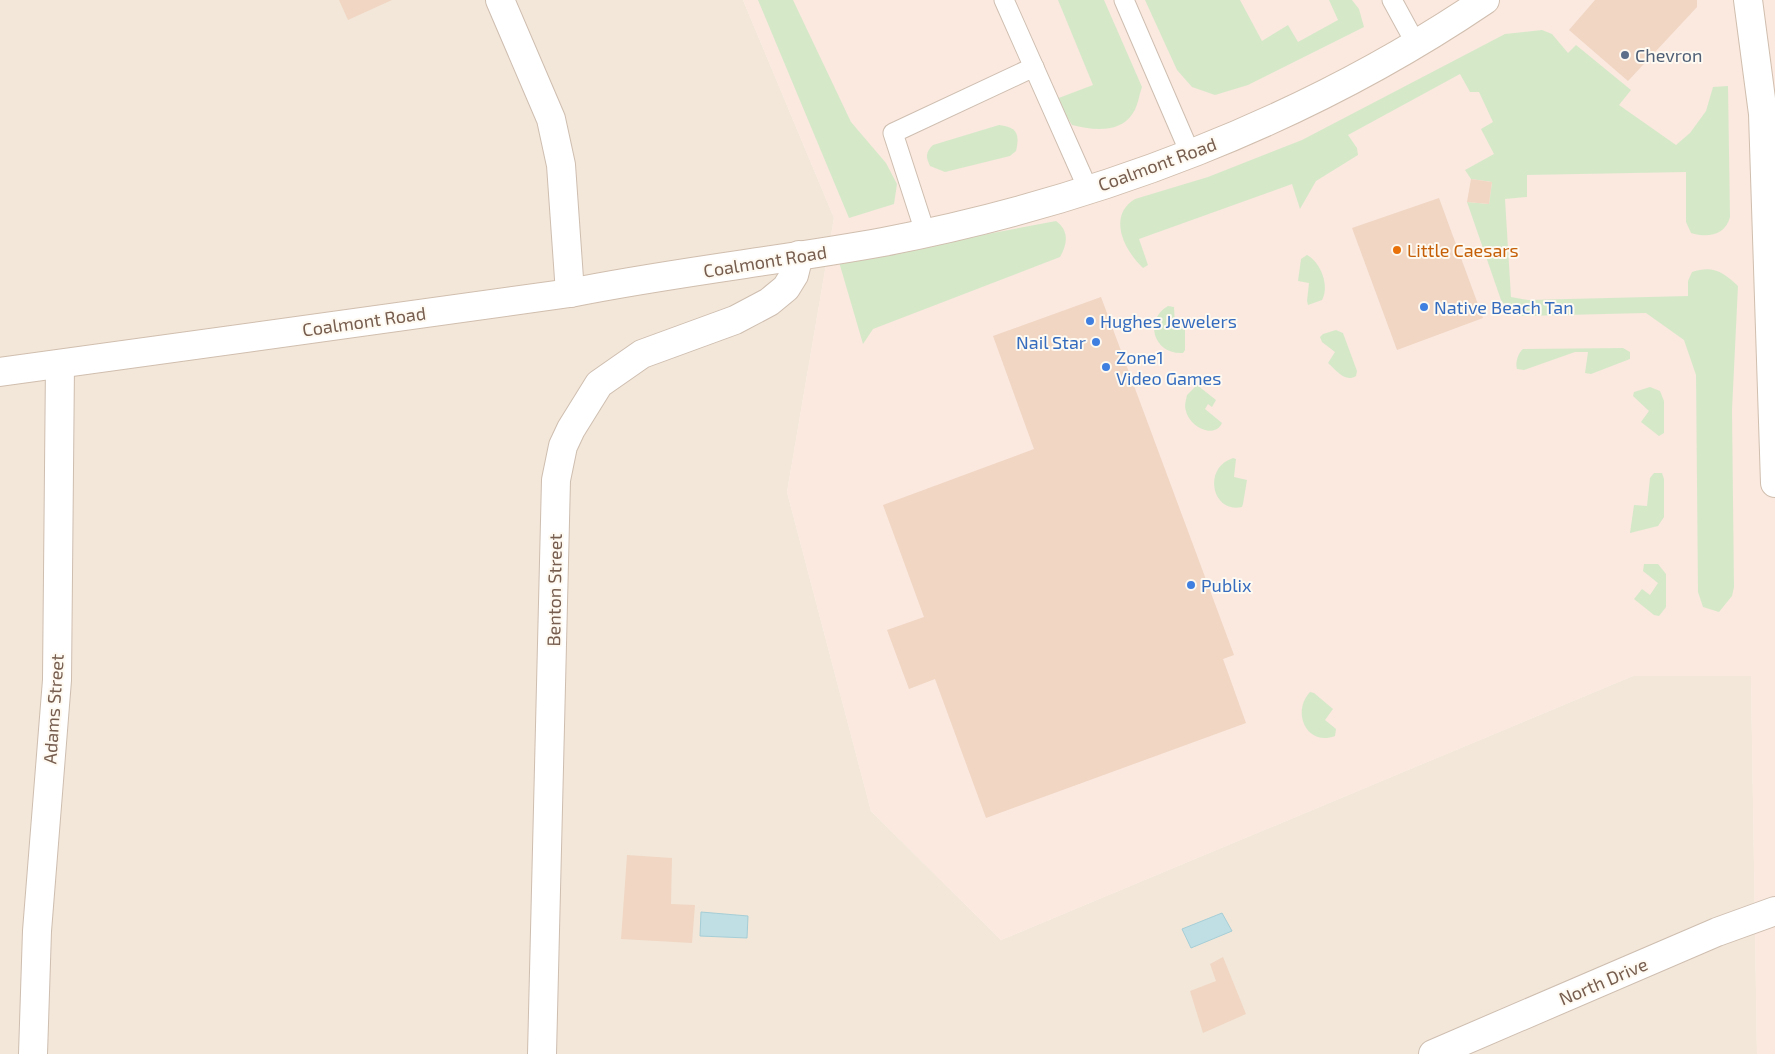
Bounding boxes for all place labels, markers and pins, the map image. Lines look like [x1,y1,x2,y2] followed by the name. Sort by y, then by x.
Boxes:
[1635,44,1703,66] place label: Chevron
[1619,49,1631,61] marker: Chevron
[1407,239,1519,261] place label: Little Caesars
[1391,244,1403,256] marker: Little Caesars
[1434,296,1574,318] place label: Native Beach Tan
[1418,301,1430,313] marker: Native Beach Tan
[1100,310,1237,332] place label: Hughes Jewelers
[1084,315,1096,327] marker: Hughes Jewelers
[1016,331,1086,353] place label: Nail Star
[1090,336,1102,348] marker: Nail Star
[1116,346,1221,389] place label: Zone1 Video Games
[1100,361,1112,373] marker: Zone1 Video Games
[1201,574,1252,596] place label: Publix
[1185,579,1197,591] marker: Publix

